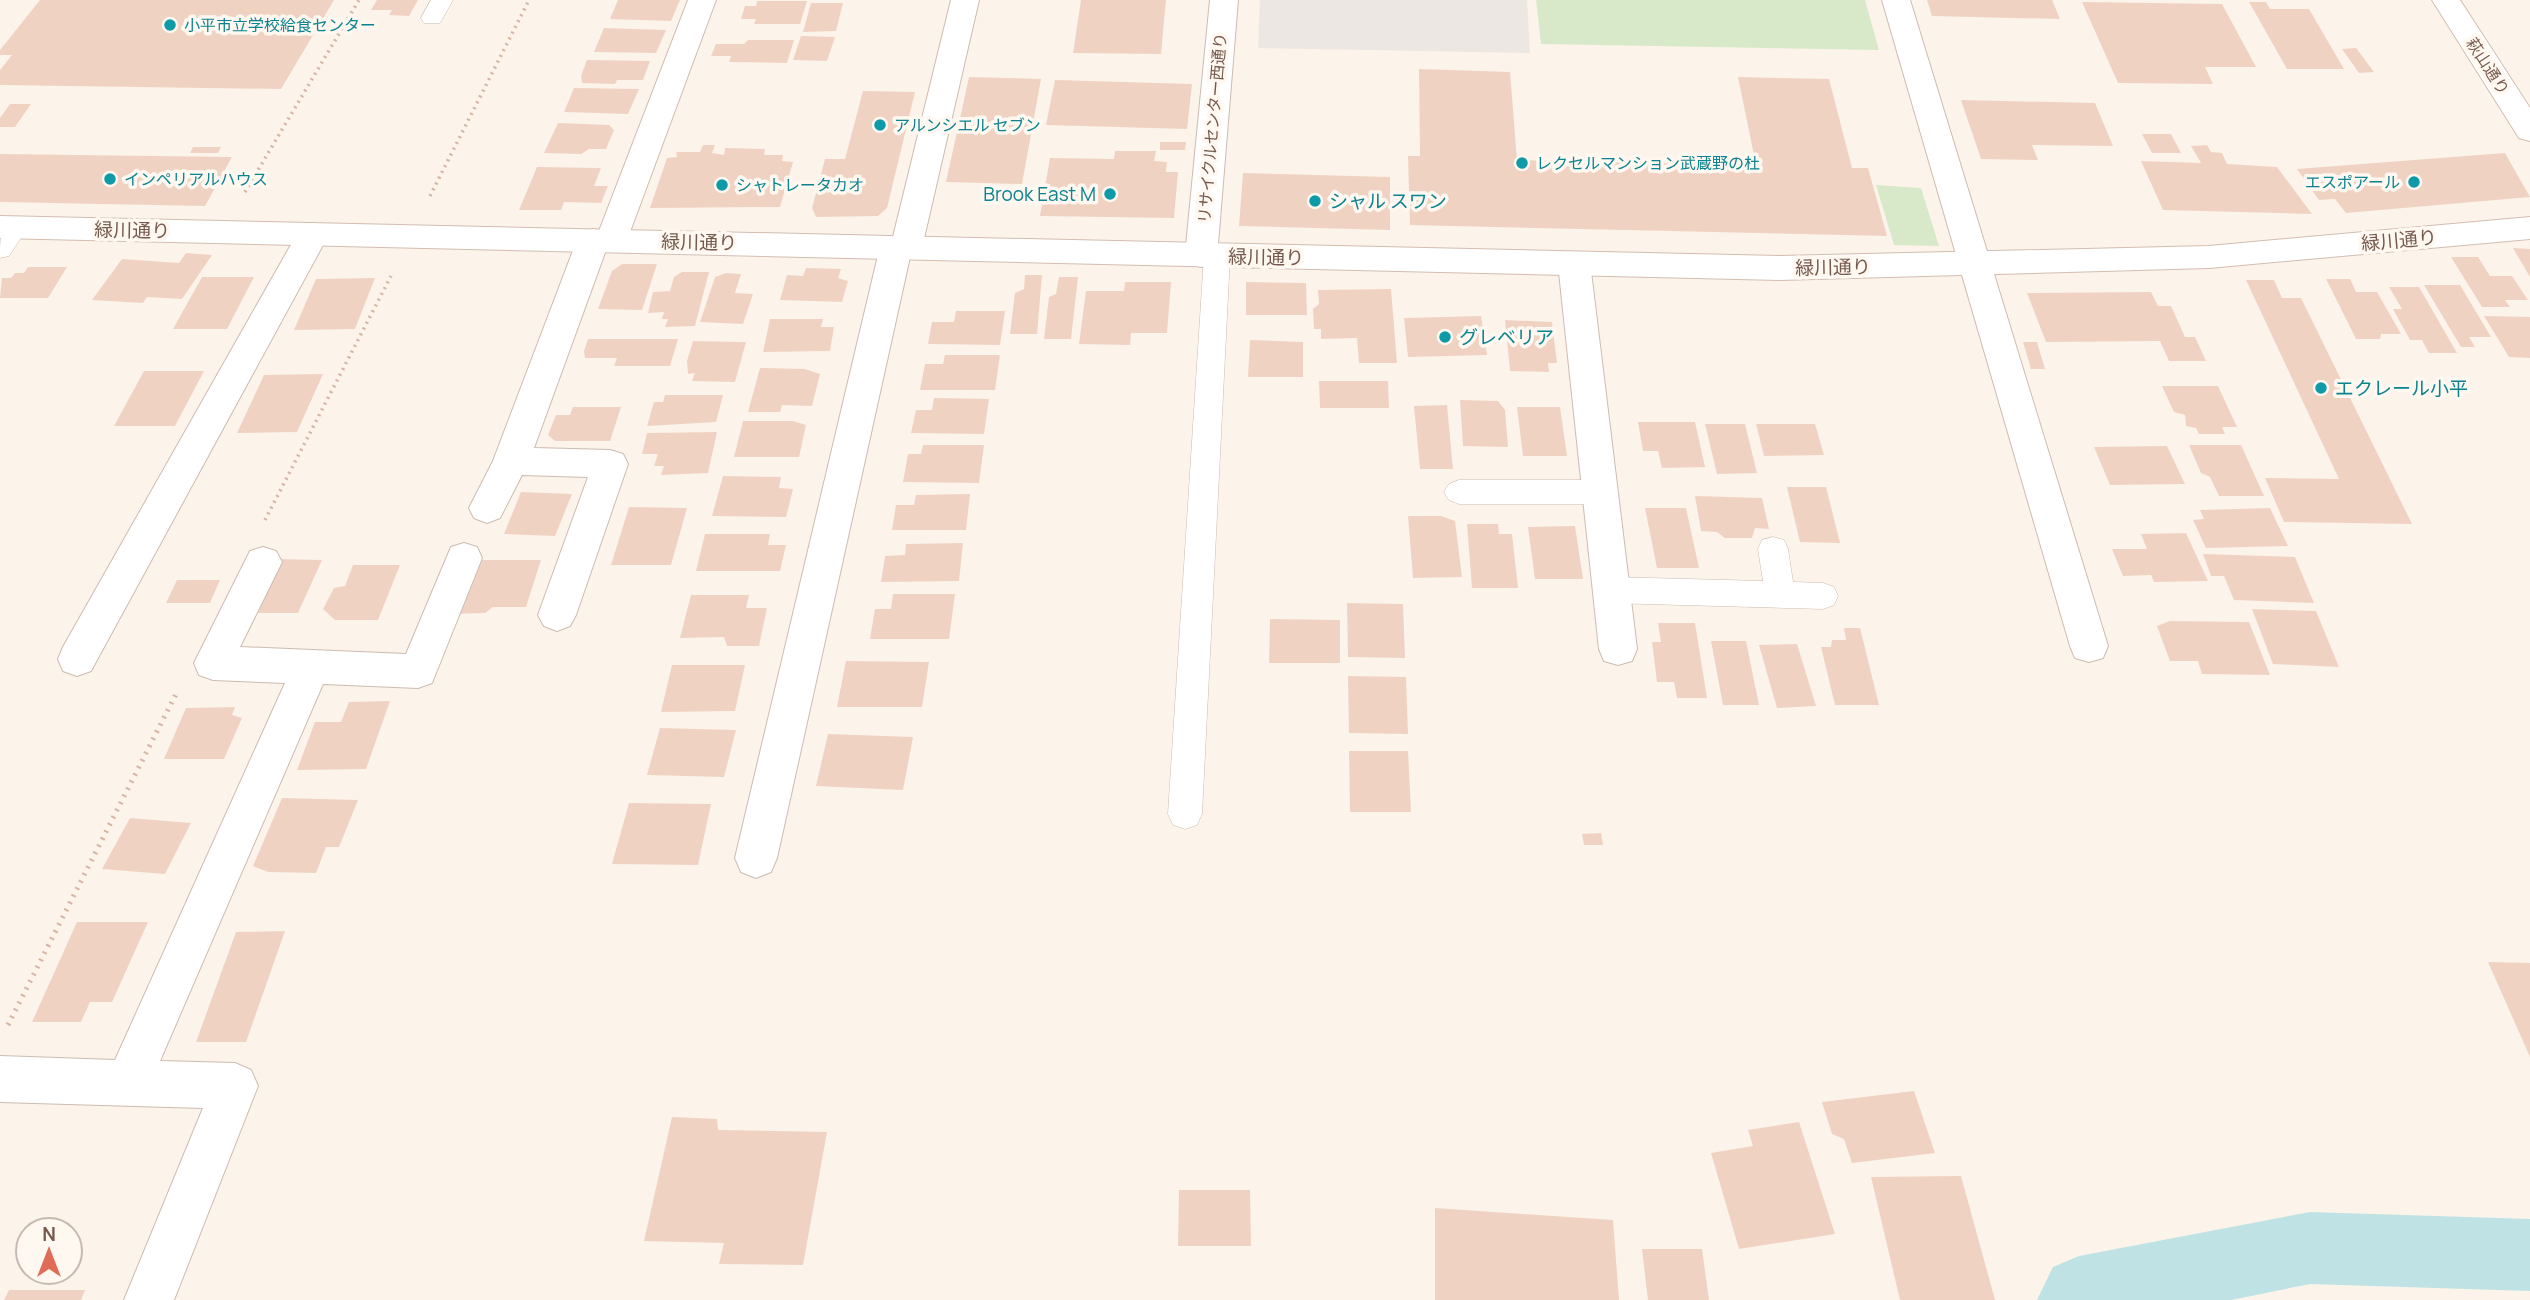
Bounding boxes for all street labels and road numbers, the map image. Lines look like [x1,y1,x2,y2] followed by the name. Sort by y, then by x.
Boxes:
[1193,32,1231,224] street label: リサイクルセンター西通り
[2461,33,2515,99] street label: 萩山通り
[94,216,170,244] street label: 緑川通り
[2360,224,2438,256] street label: 緑川通り
[661,228,737,256] street label: 緑川通り
[1228,243,1304,271] street label: 緑川通り
[1795,253,1871,281] street label: 緑川通り

